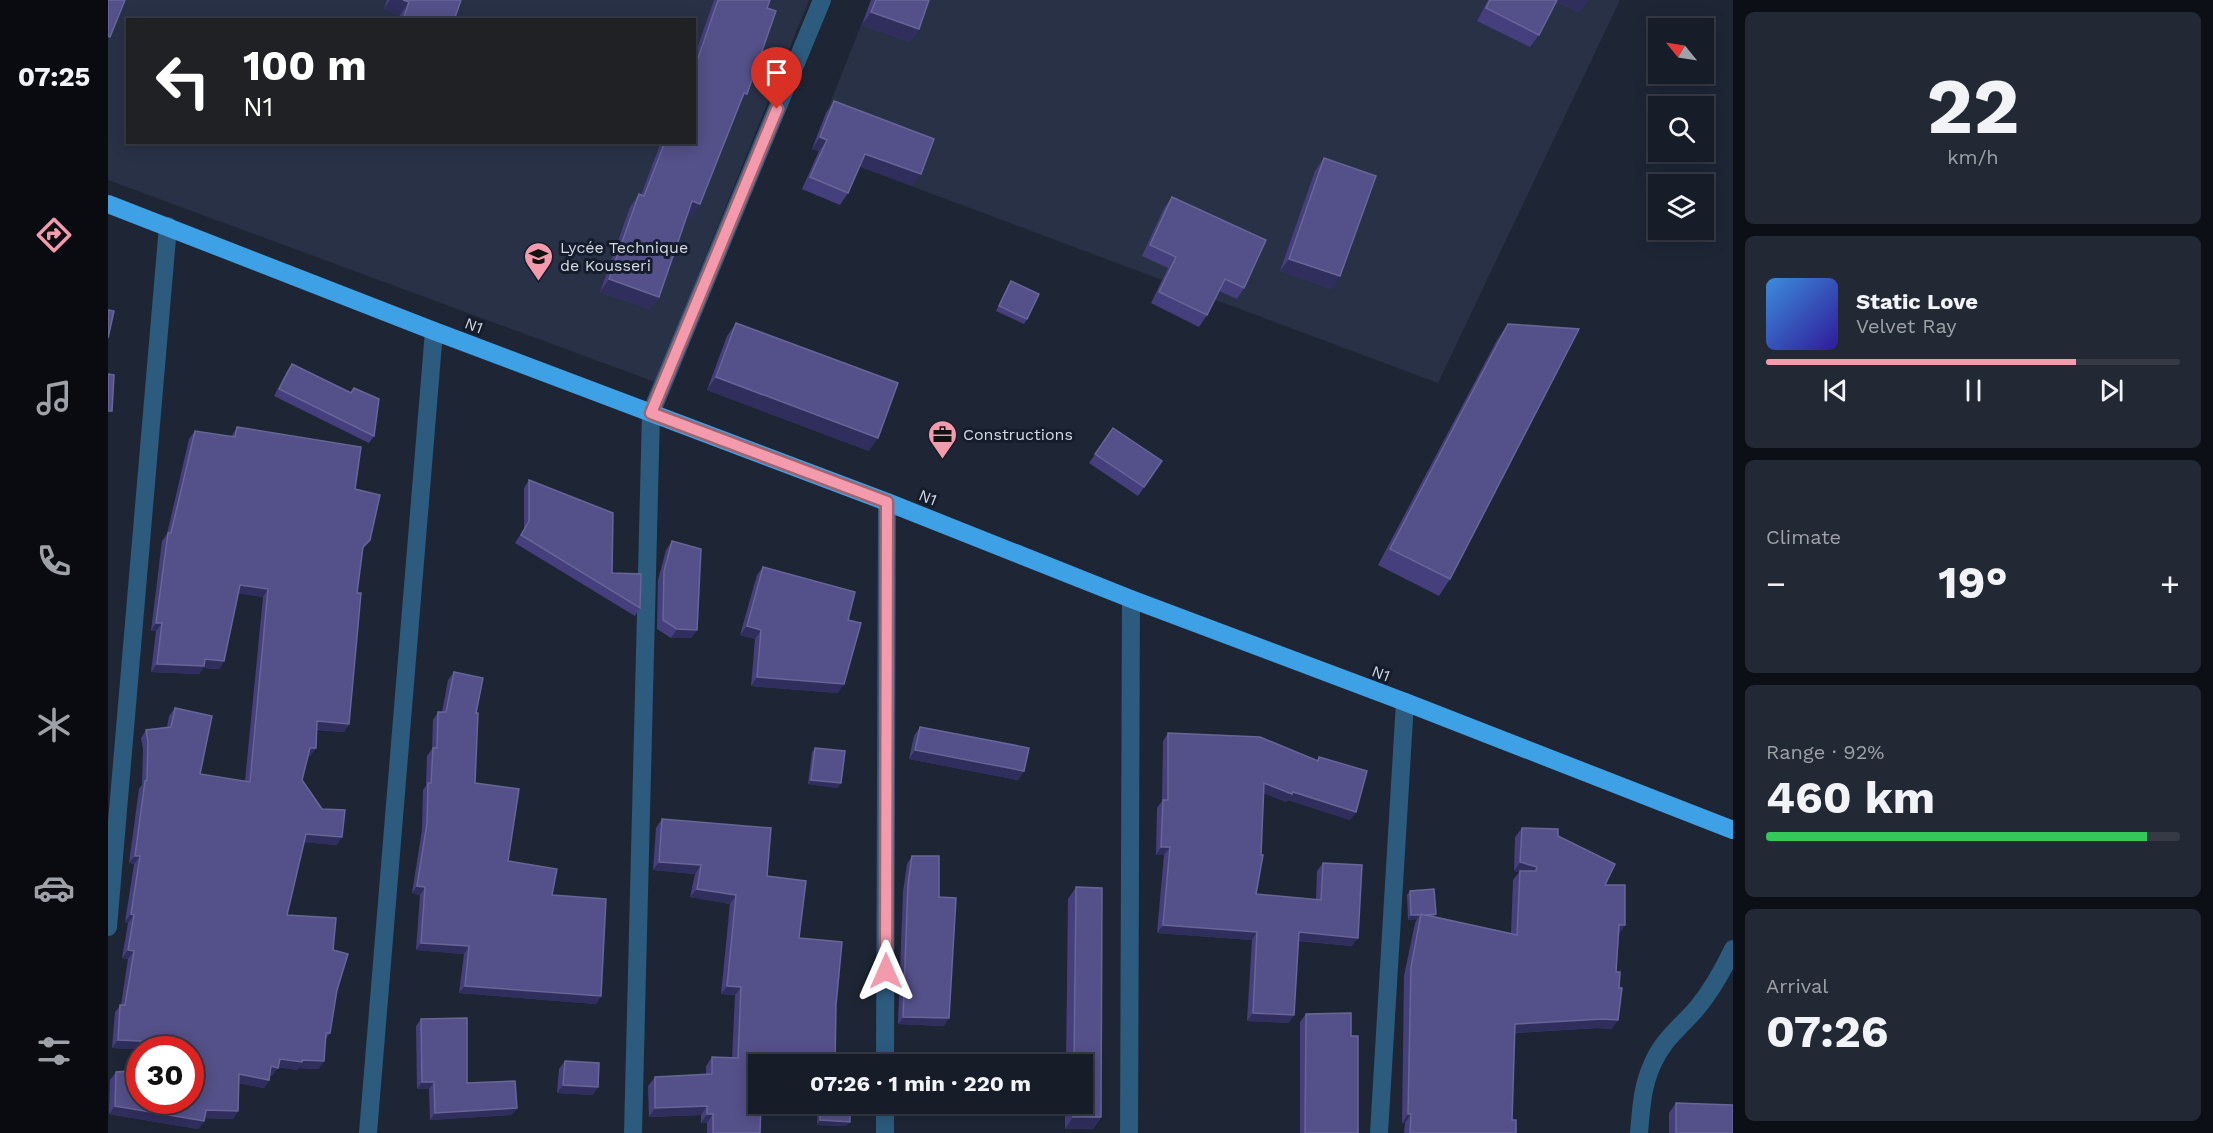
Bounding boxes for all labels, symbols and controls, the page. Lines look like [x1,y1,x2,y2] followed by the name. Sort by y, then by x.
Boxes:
[1648,18,1714,84] north arrow
[1648,18,1714,240] map controls
[243,41,367,90] text: 100 m
[144,42,222,120] icon: left
[751,47,802,109] pin
[760,56,793,89] icon: arrive
[1927,60,2019,152] text: 22
[18,61,90,93] text: 07:25
[243,91,273,123] text: N1
[1648,96,1714,162] button: search
[1947,145,1999,169] text: km/h
[1648,174,1714,240] button: layers
[33,214,75,256] icon: directions
[560,238,688,275] place label: Lycée Technique de Kousseri
[523,240,555,282] school or university icon: Lycée Technique de Kousseri
[1856,289,1978,314] text: Static Love
[462,313,486,338] street label: N1
[1856,314,1957,338] text: Velvet Ray
[1819,374,1852,407] icon: previous
[1957,374,1990,407] icon: pause
[2095,374,2128,407] icon: next
[33,377,75,419] icon: music
[926,418,958,460] office icon: Constructions
[963,425,1073,444] place label: Constructions
[916,485,940,510] street label: N1
[1766,525,1841,549] text: Climate
[33,540,75,582] icon: phone
[1938,556,2008,609] text: 19°
[1766,564,1786,603] text: −
[2160,564,2180,603] text: +
[1369,661,1393,686] street label: N1
[33,704,75,746] icon: climate
[1766,740,1884,764] text: Range · 92%
[1766,771,1935,824] text: 460 km
[33,867,75,909] icon: car
[854,939,918,1003] position arrow
[1766,974,1828,998] text: Arrival
[1766,1005,1889,1058] text: 07:26
[33,1030,75,1072] icon: filters
[126,1036,204,1114] speed limit sign: 30
[810,1071,1031,1096] text: 07:26 · 1 min · 220 m

